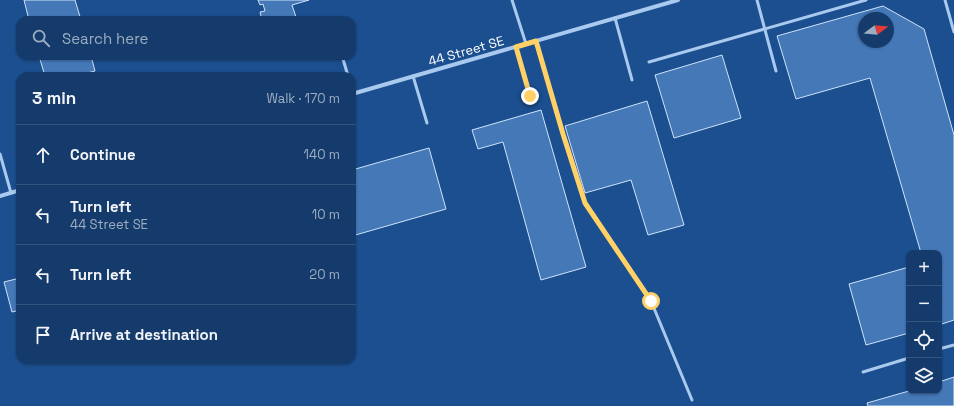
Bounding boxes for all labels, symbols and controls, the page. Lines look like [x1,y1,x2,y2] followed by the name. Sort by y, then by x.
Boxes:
[858,12,894,48] north arrow
[16,16,356,60] search box
[30,27,52,49] icon: search
[62,29,148,48] text: Search here
[426,32,506,70] street label: 44 Street SE
[32,87,76,109] text: 3 min
[521,87,539,105] route end
[266,90,340,107] text: Walk · 170 m
[32,144,54,166] icon: ahead
[70,145,136,164] text: Continue
[304,146,340,163] text: 140 m
[70,197,132,216] text: Turn left
[32,204,54,226] icon: left
[312,206,340,223] text: 10 m
[70,216,148,233] text: 44 Street SE
[906,250,942,394] map controls
[906,250,942,286] button: +
[32,264,54,286] icon: left
[70,265,132,284] text: Turn left
[309,266,340,283] text: 20 m
[906,286,942,322] button: −
[642,292,660,310] route start
[906,322,942,358] button: locate
[32,324,54,346] icon: arrive
[70,325,218,344] text: Arrive at destination
[906,358,942,394] button: layers

